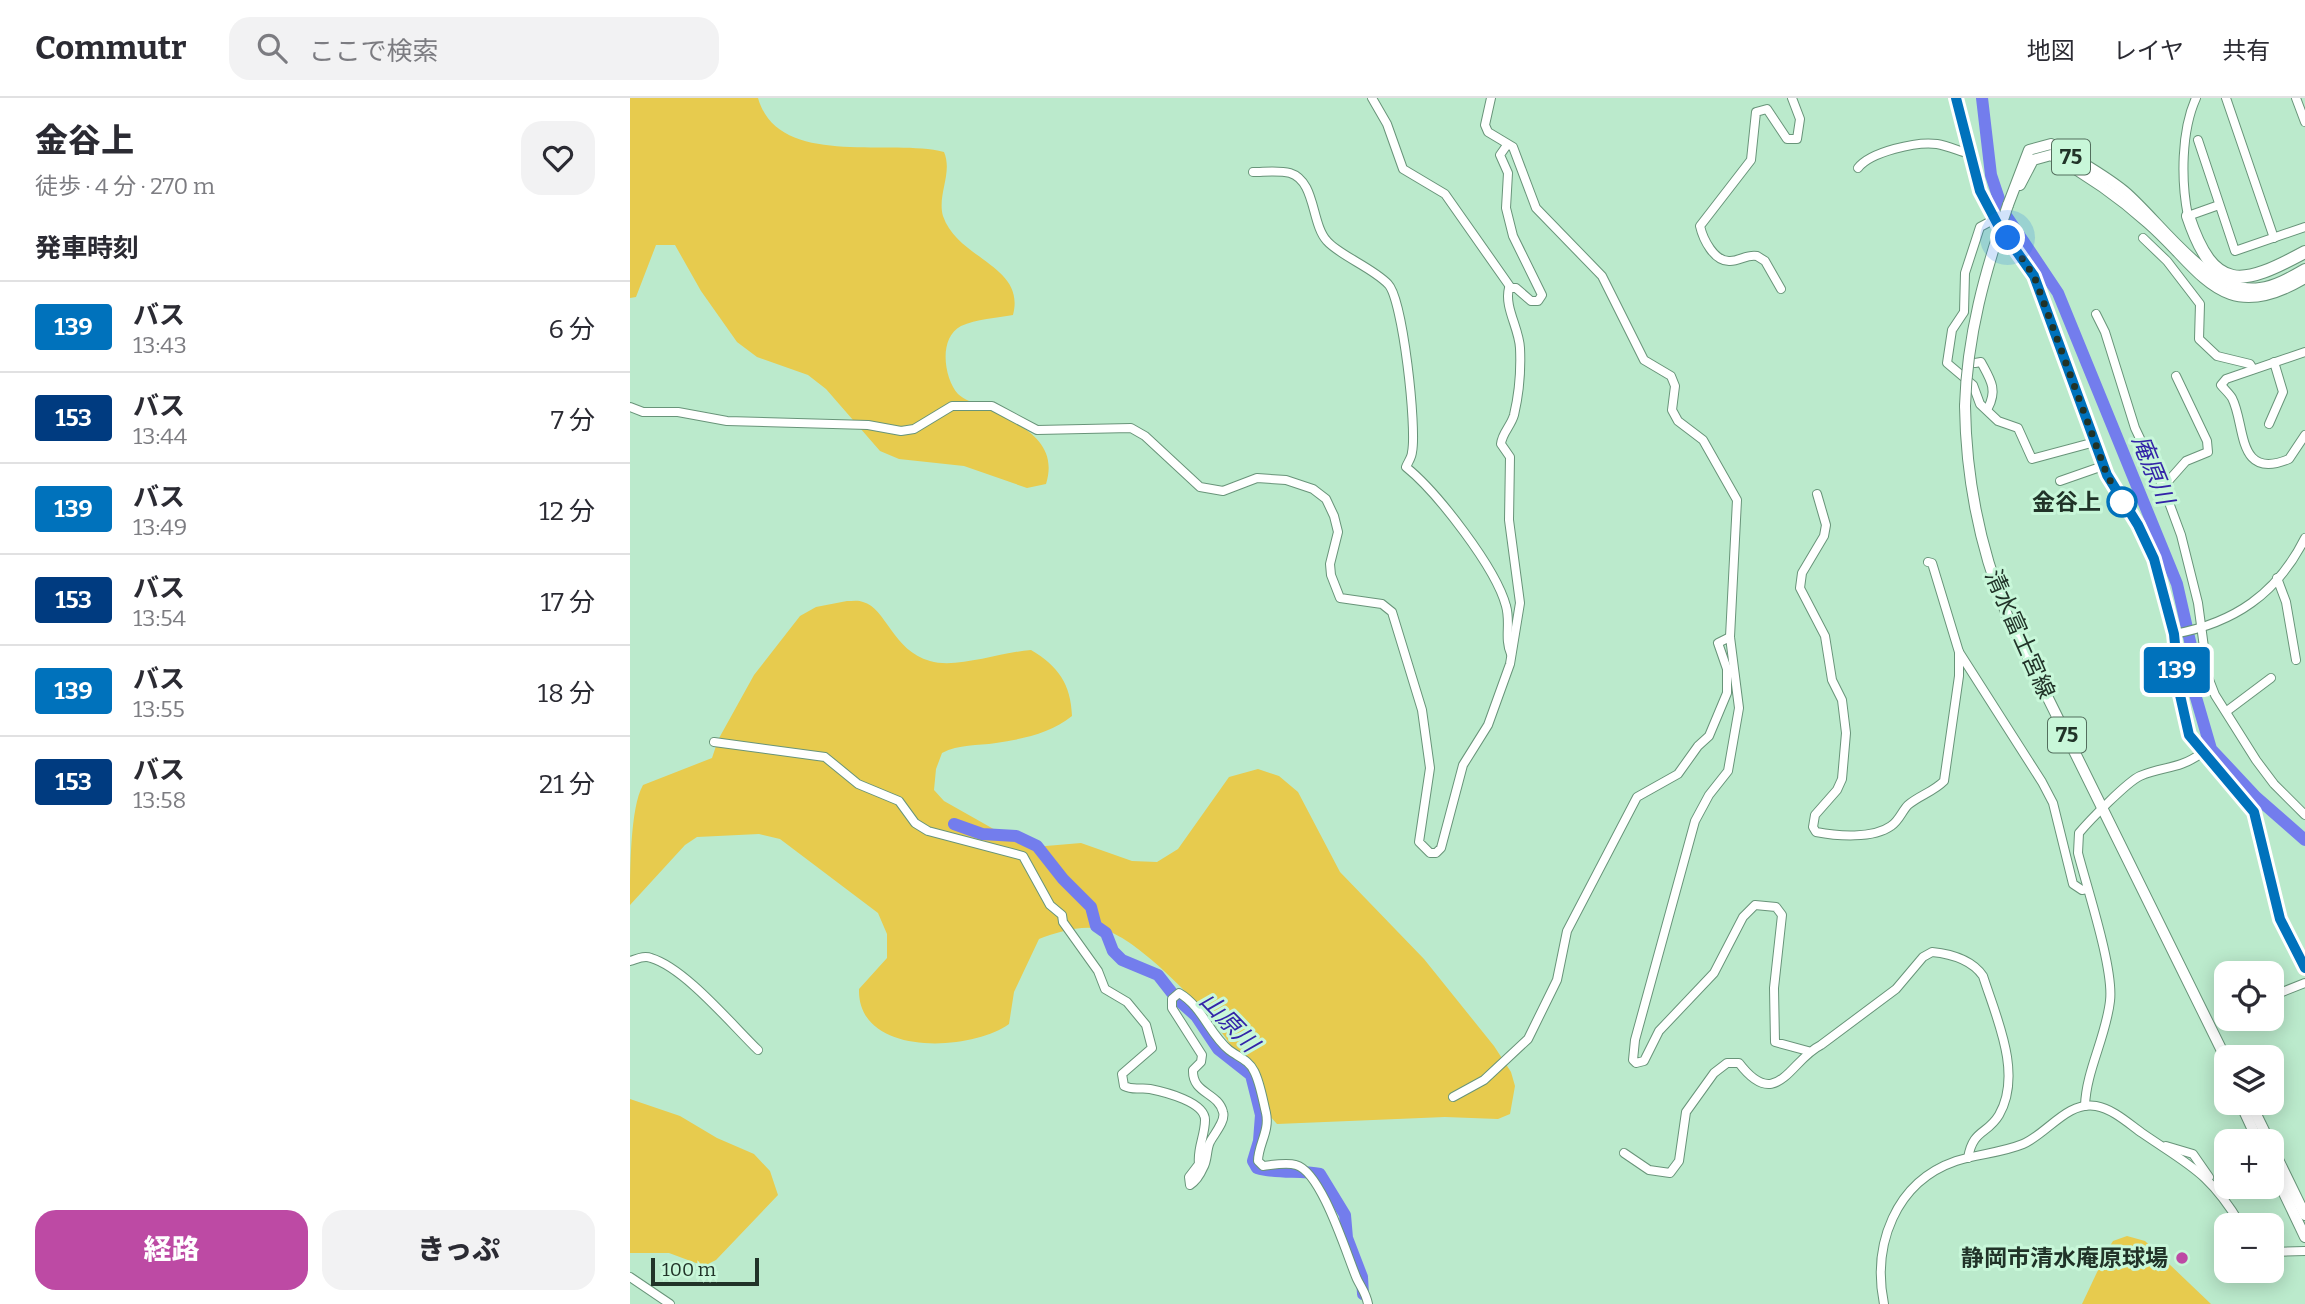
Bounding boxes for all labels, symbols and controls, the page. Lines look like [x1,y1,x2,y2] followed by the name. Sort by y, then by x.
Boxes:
[229,17,719,80] search box
[35,28,187,68] text: Commutr
[253,29,291,67] icon: search
[309,36,439,67] text: ここで検索
[2027,37,2075,65] text: 地図
[2113,37,2184,65] text: レイヤ
[2222,37,2270,65] text: 共有
[35,121,134,161] text: 金谷上
[521,121,595,195] button: heart
[2052,140,2090,174] road number: 75
[35,172,215,200] text: 徒歩 · 4 分 · 270 m
[1990,220,2025,255] your location
[35,233,139,264] text: 発車時刻
[133,300,185,331] text: バス
[54,313,93,341] text: 139
[549,314,595,345] text: 6 分
[133,331,187,359] text: 13:43
[133,391,185,422] text: バス
[55,404,92,432] text: 153
[551,405,595,436] text: 7 分
[133,422,187,450] text: 13:44
[2127,431,2181,511] water label: 庵原川
[133,482,185,513] text: バス
[2107,487,2137,517] marker: 金谷上
[2032,488,2101,516] place label: 金谷上
[54,495,93,523] text: 139
[539,496,595,527] text: 12 分
[133,513,187,541] text: 13:49
[1979,565,2061,703] street label: 清水富士宮線
[133,573,185,604] text: バス
[55,586,92,614] text: 153
[540,587,595,618] text: 17 分
[133,604,186,632] text: 13:54
[2137,647,2217,693] line badge: 139
[2158,656,2196,684] text: 139
[133,664,185,695] text: バス
[54,677,93,705] text: 139
[538,678,595,709] text: 18 分
[133,695,185,723] text: 13:55
[2048,718,2086,752] road number: 75
[133,755,185,786] text: バス
[55,768,92,796] text: 153
[539,769,595,800] text: 21 分
[133,786,186,814] text: 13:58
[2214,961,2284,1283] map controls
[2214,961,2284,1031] button: locate
[1194,986,1266,1060] water label: 山原川
[2214,1045,2284,1115] button: layers
[2214,1129,2284,1199] button: +
[35,1210,308,1290] button: 経路
[322,1210,595,1290] button: きっぷ
[2214,1213,2284,1283] button: −
[1961,1244,2168,1272] place label: 静岡市清水庵原球場
[2174,1250,2190,1266] marker: 静岡市清水庵原球場
[651,1255,760,1287] scale bar
[662,1258,716,1281] text: 100 m

